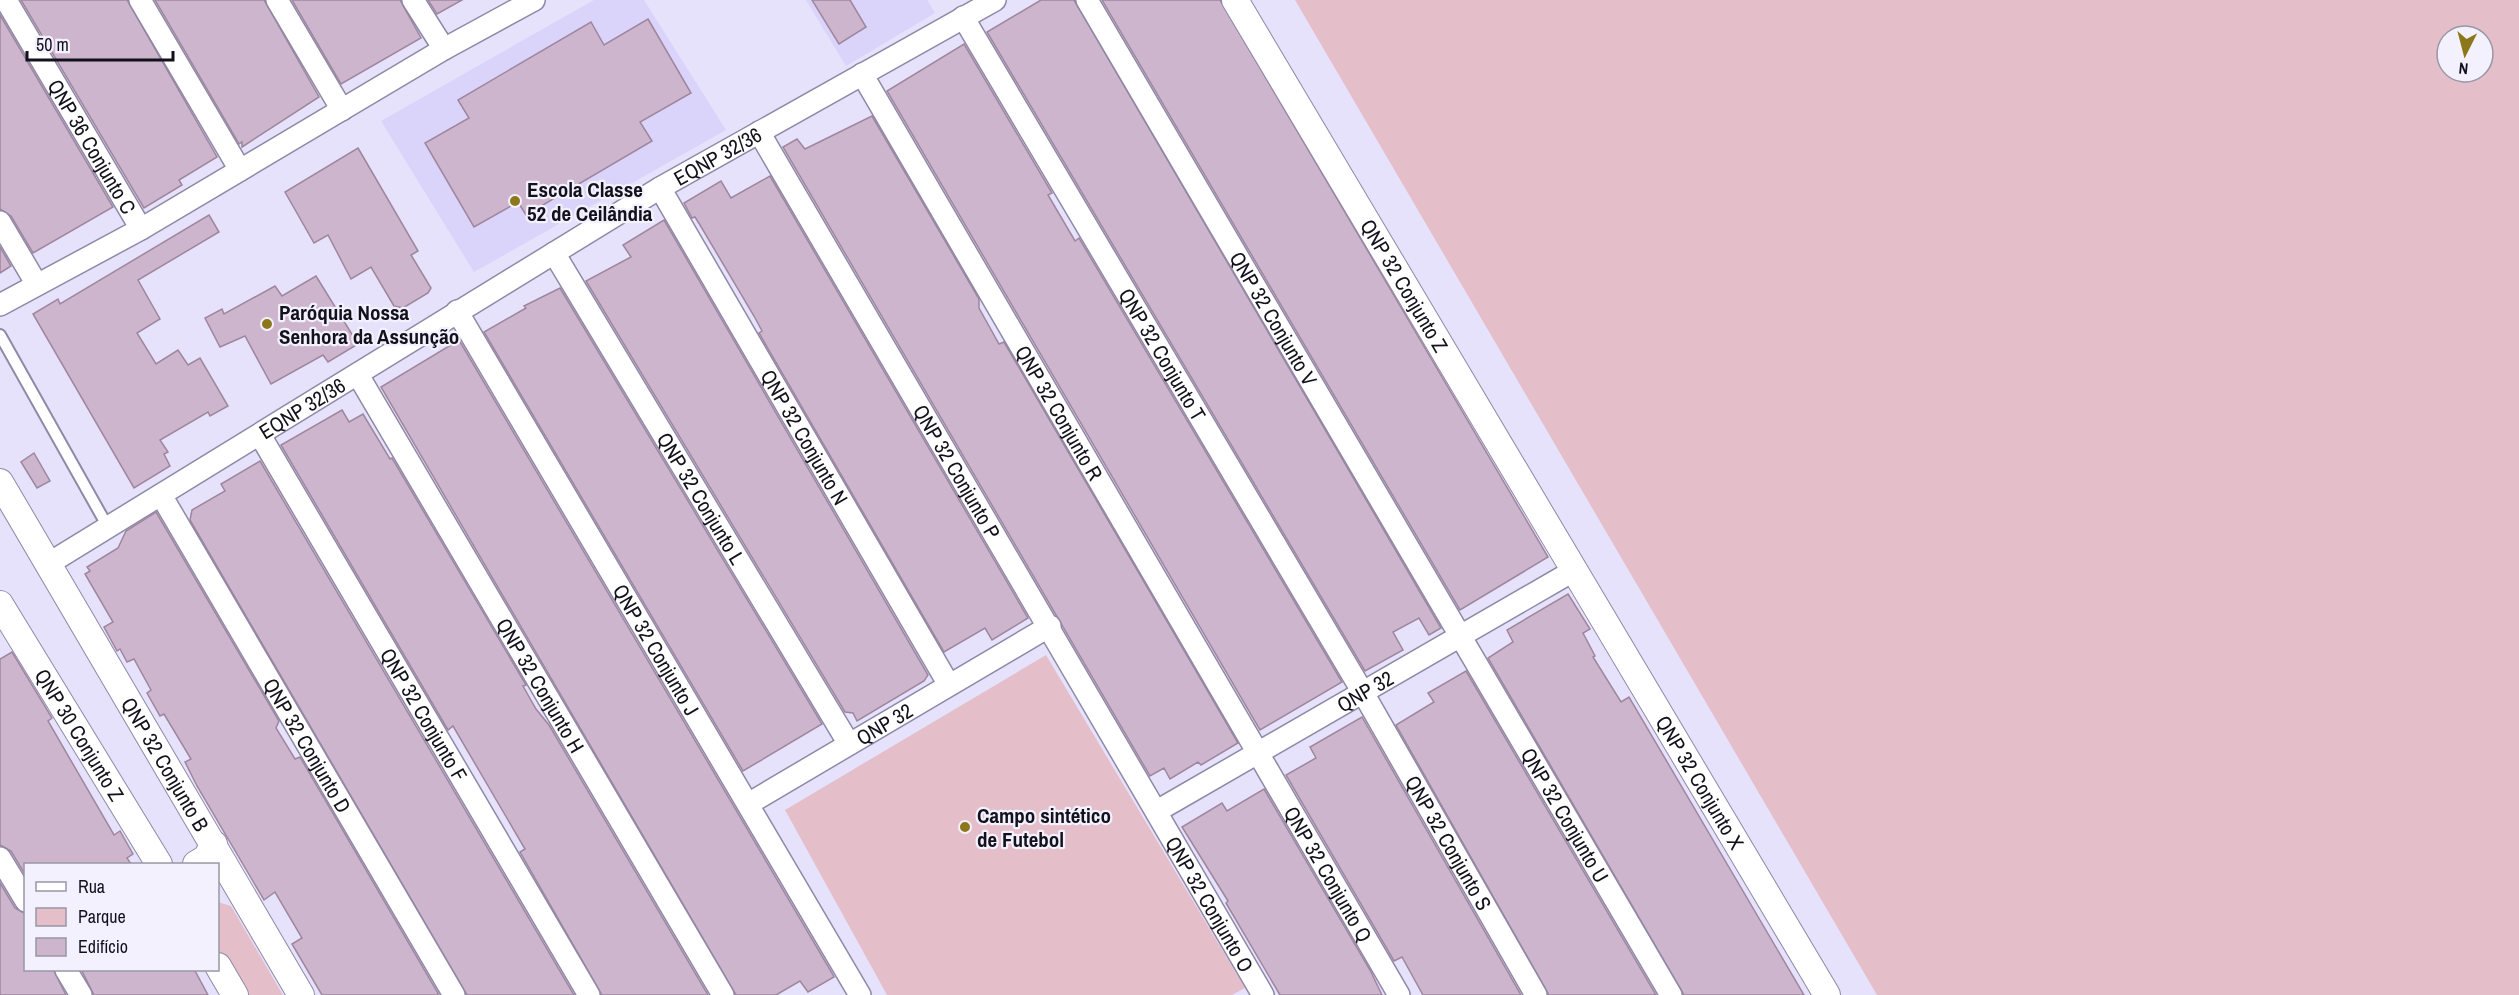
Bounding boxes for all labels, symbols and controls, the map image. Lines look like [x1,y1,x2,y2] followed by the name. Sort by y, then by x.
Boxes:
[27,24,172,62] scale bar
[2435,24,2495,84] north arrow
[36,32,69,57] text: 50 m
[2458,57,2469,80] text: N
[41,74,143,219] street label: QNP 36 Conjunto C
[668,120,766,192] street label: EQNP 32/36
[527,175,653,228] place label: Escola Classe 52 de Ceilândia
[508,194,522,208] marker: Escola Classe 52 de Ceilândia
[1354,213,1456,358] street label: QNP 32 Conjunto Z
[1223,246,1325,391] street label: QNP 32 Conjunto V
[1112,282,1214,427] street label: QNP 32 Conjunto T
[279,298,459,351] place label: Paróquia Nossa Senhora da Assunção
[260,317,274,331] marker: Paróquia Nossa Senhora da Assunção
[1009,340,1110,486] street label: QNP 32 Conjunto R
[754,364,856,510] street label: QNP 32 Conjunto N
[253,370,351,446] street label: EQNP 32/36
[907,399,1008,544] street label: QNP 32 Conjunto P
[650,427,752,570] street label: QNP 32 Conjunto L
[606,578,707,721] street label: QNP 32 Conjunto J
[490,612,592,758] street label: QNP 32 Conjunto H
[374,642,475,786] street label: QNP 32 Conjunto F
[28,663,132,807] street label: QNP 30 Conjunto Z
[1331,663,1399,719] street label: QNP 32
[257,672,359,818] street label: QNP 32 Conjunto D
[115,692,216,837] street label: QNP 32 Conjunto B
[850,696,918,752] street label: QNP 32
[1649,710,1752,855] street label: QNP 32 Conjunto X
[1514,742,1616,888] street label: QNP 32 Conjunto U
[1399,770,1499,915] street label: QNP 32 Conjunto S
[977,801,1111,854] place label: Campo sintético de Futebol
[1277,801,1379,947] street label: QNP 32 Conjunto Q
[958,820,972,834] marker: Campo sintético de Futebol
[1159,831,1261,977] street label: QNP 32 Conjunto O
[24,863,219,971] legend
[78,874,105,899] text: Rua
[78,904,126,929] text: Parque
[78,934,128,959] text: Edifício

